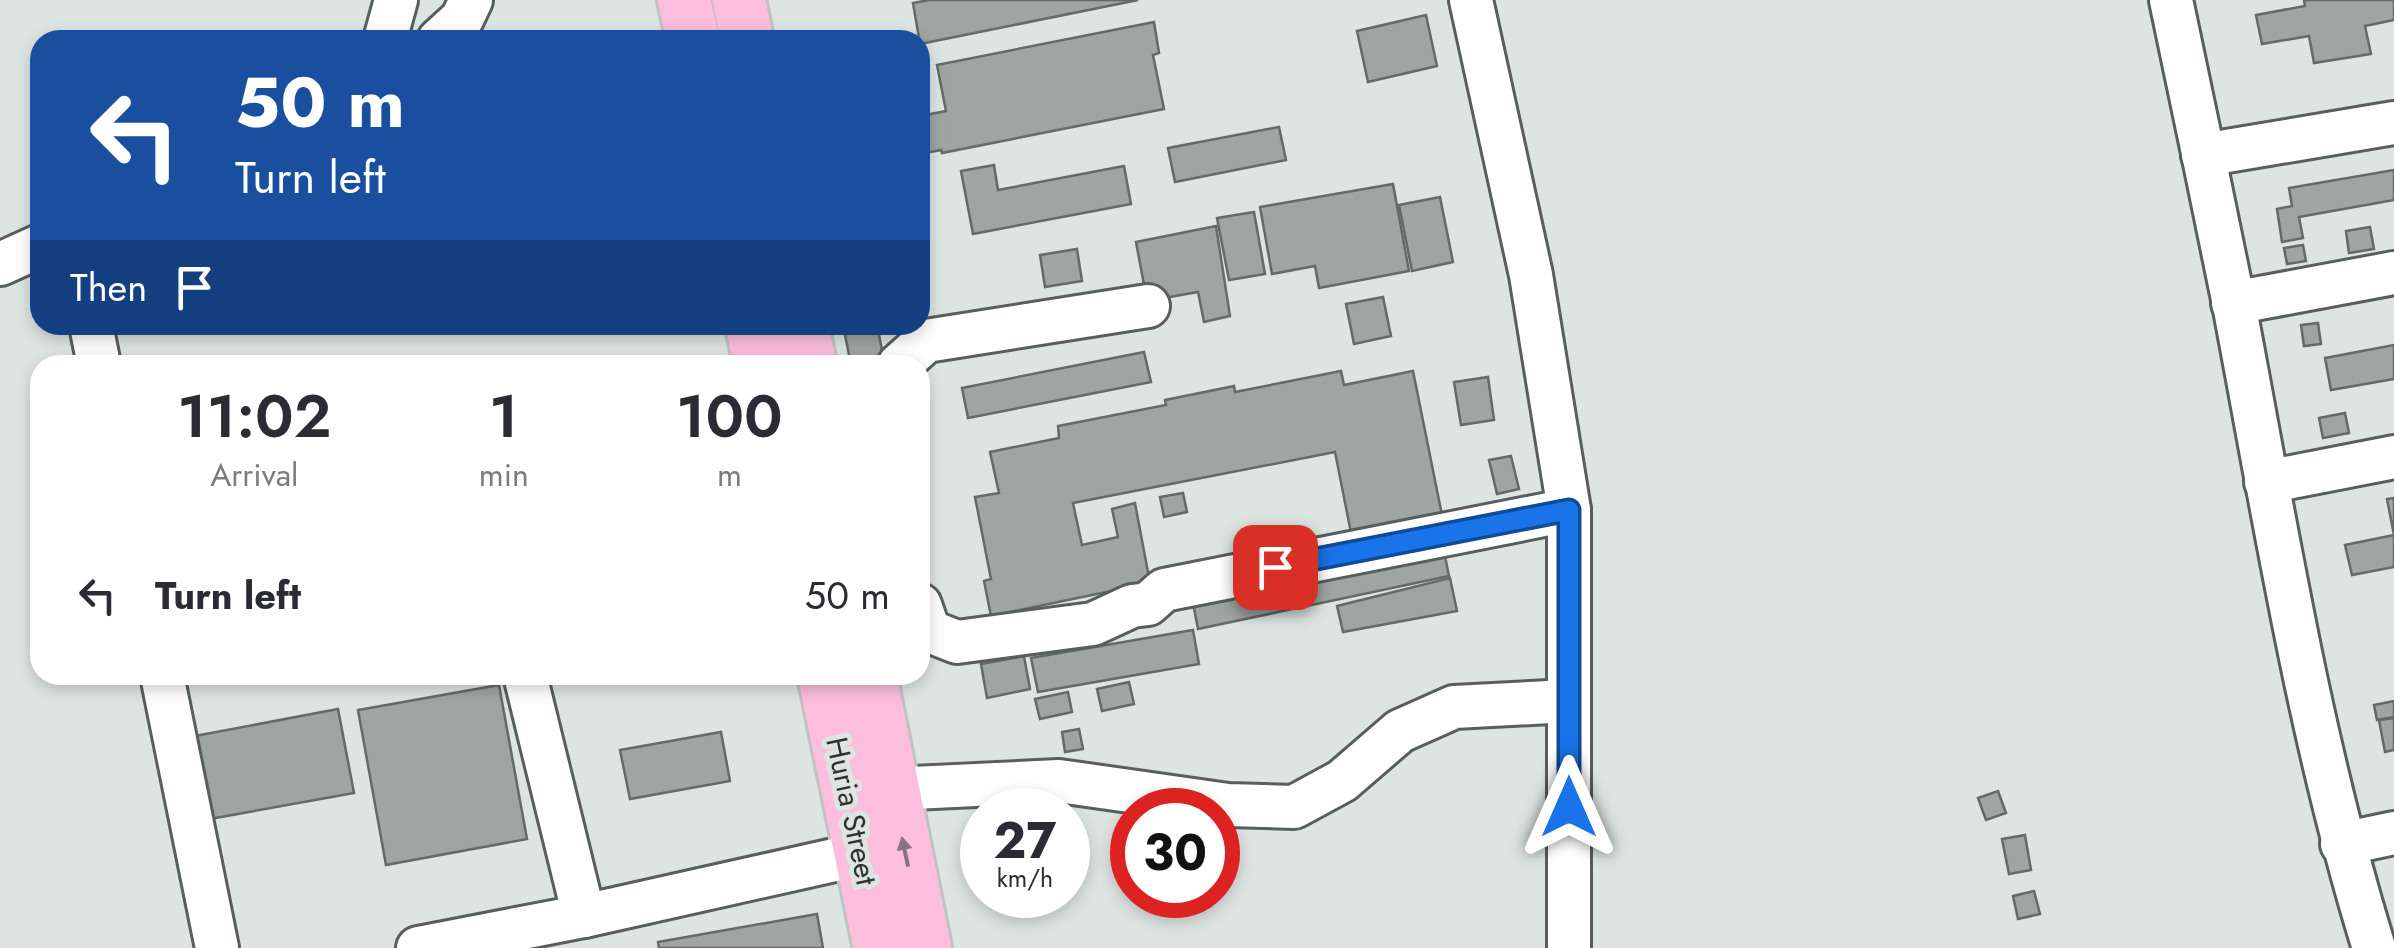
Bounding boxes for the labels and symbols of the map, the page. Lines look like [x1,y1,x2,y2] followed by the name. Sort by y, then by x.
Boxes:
[1233,525,1318,610] pin
[815,733,889,890] street label: Huria Street
[1517,755,1621,859] position arrow
[1110,788,1240,918] speed limit sign: 30
[897,837,913,868] one-way arrow

